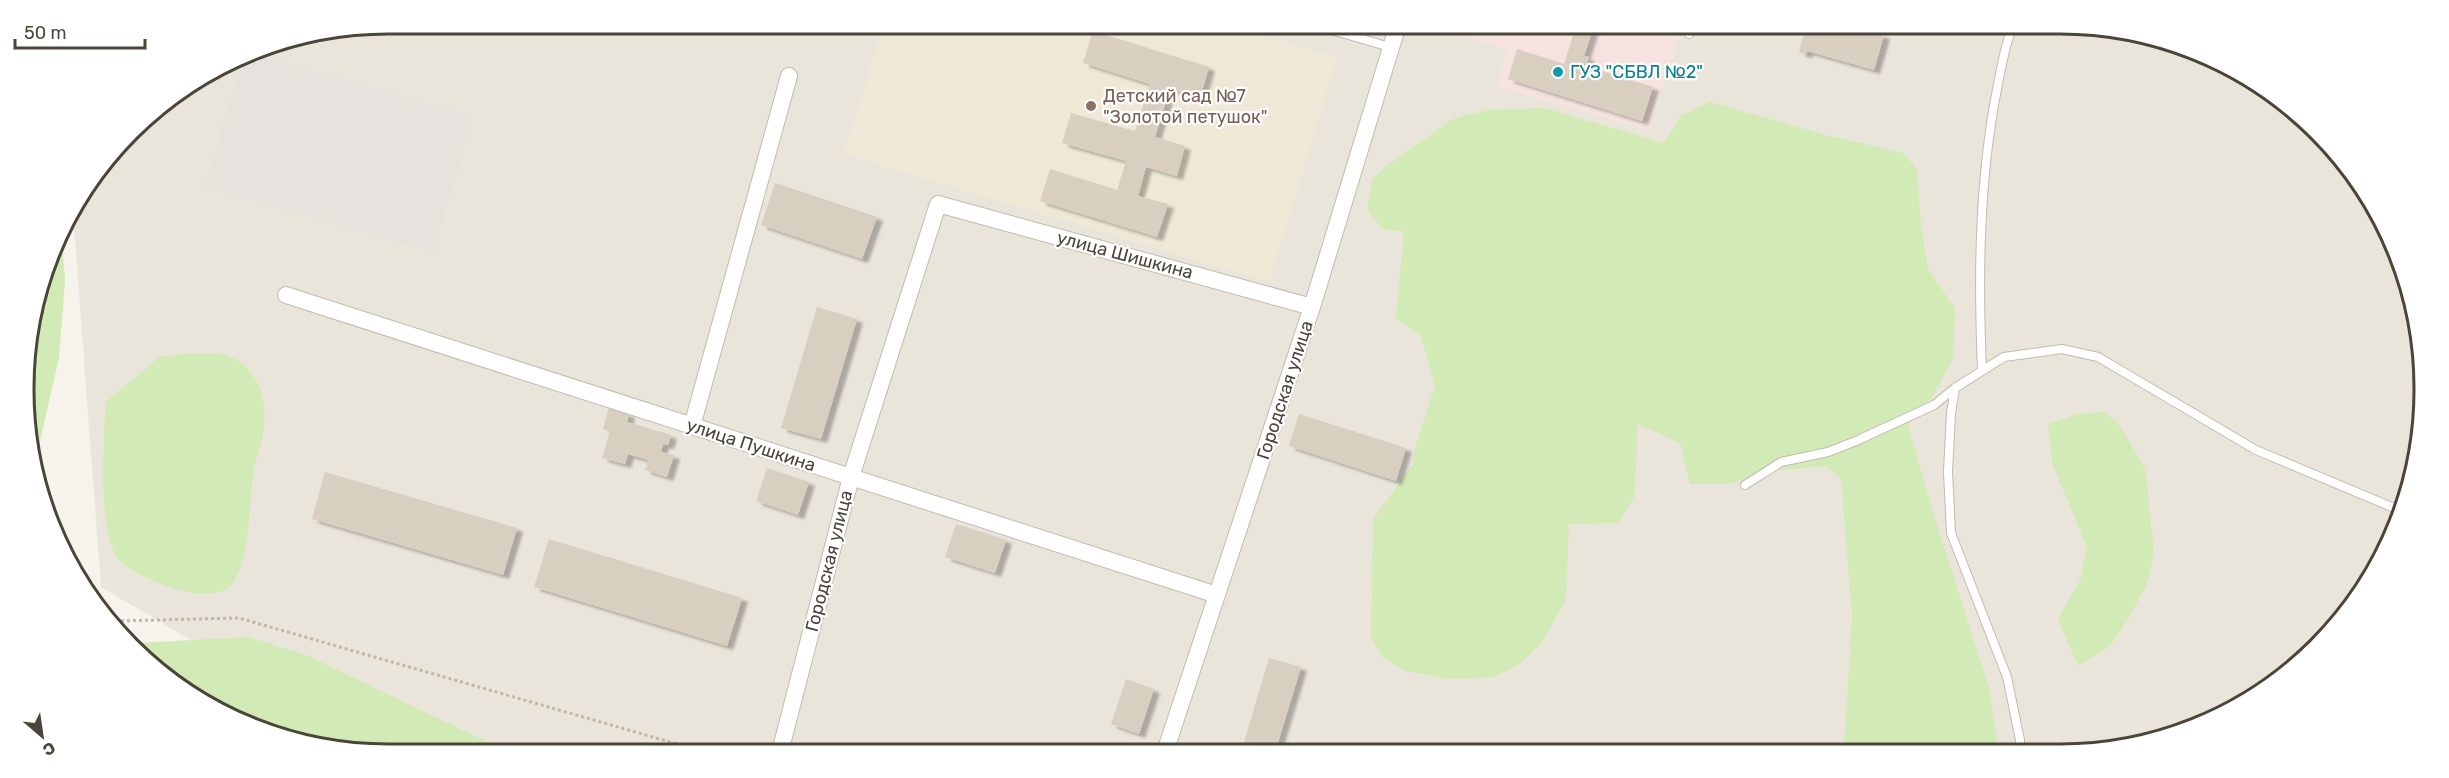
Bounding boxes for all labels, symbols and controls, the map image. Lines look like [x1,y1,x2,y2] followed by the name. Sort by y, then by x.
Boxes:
[15,12,146,50] scale bar
[24,22,67,44] text: 50 m
[1570,61,1703,83] place label: ГУЗ "СБВЛ №2"
[1551,65,1565,79] marker: ГУЗ "СБВЛ №2"
[1103,85,1267,128] place label: Детский сад №7 "Золотой петушок"
[1084,99,1098,113] marker: Детский сад №7 "Золотой петушок"
[1055,226,1195,284] street label: улица Шишкина
[1252,318,1318,462] street label: Городская улица
[684,414,818,476] street label: улица Пушкина
[801,488,857,634] street label: Городская улица
[12,706,72,766] north arrow
[40,738,59,760] text: С

